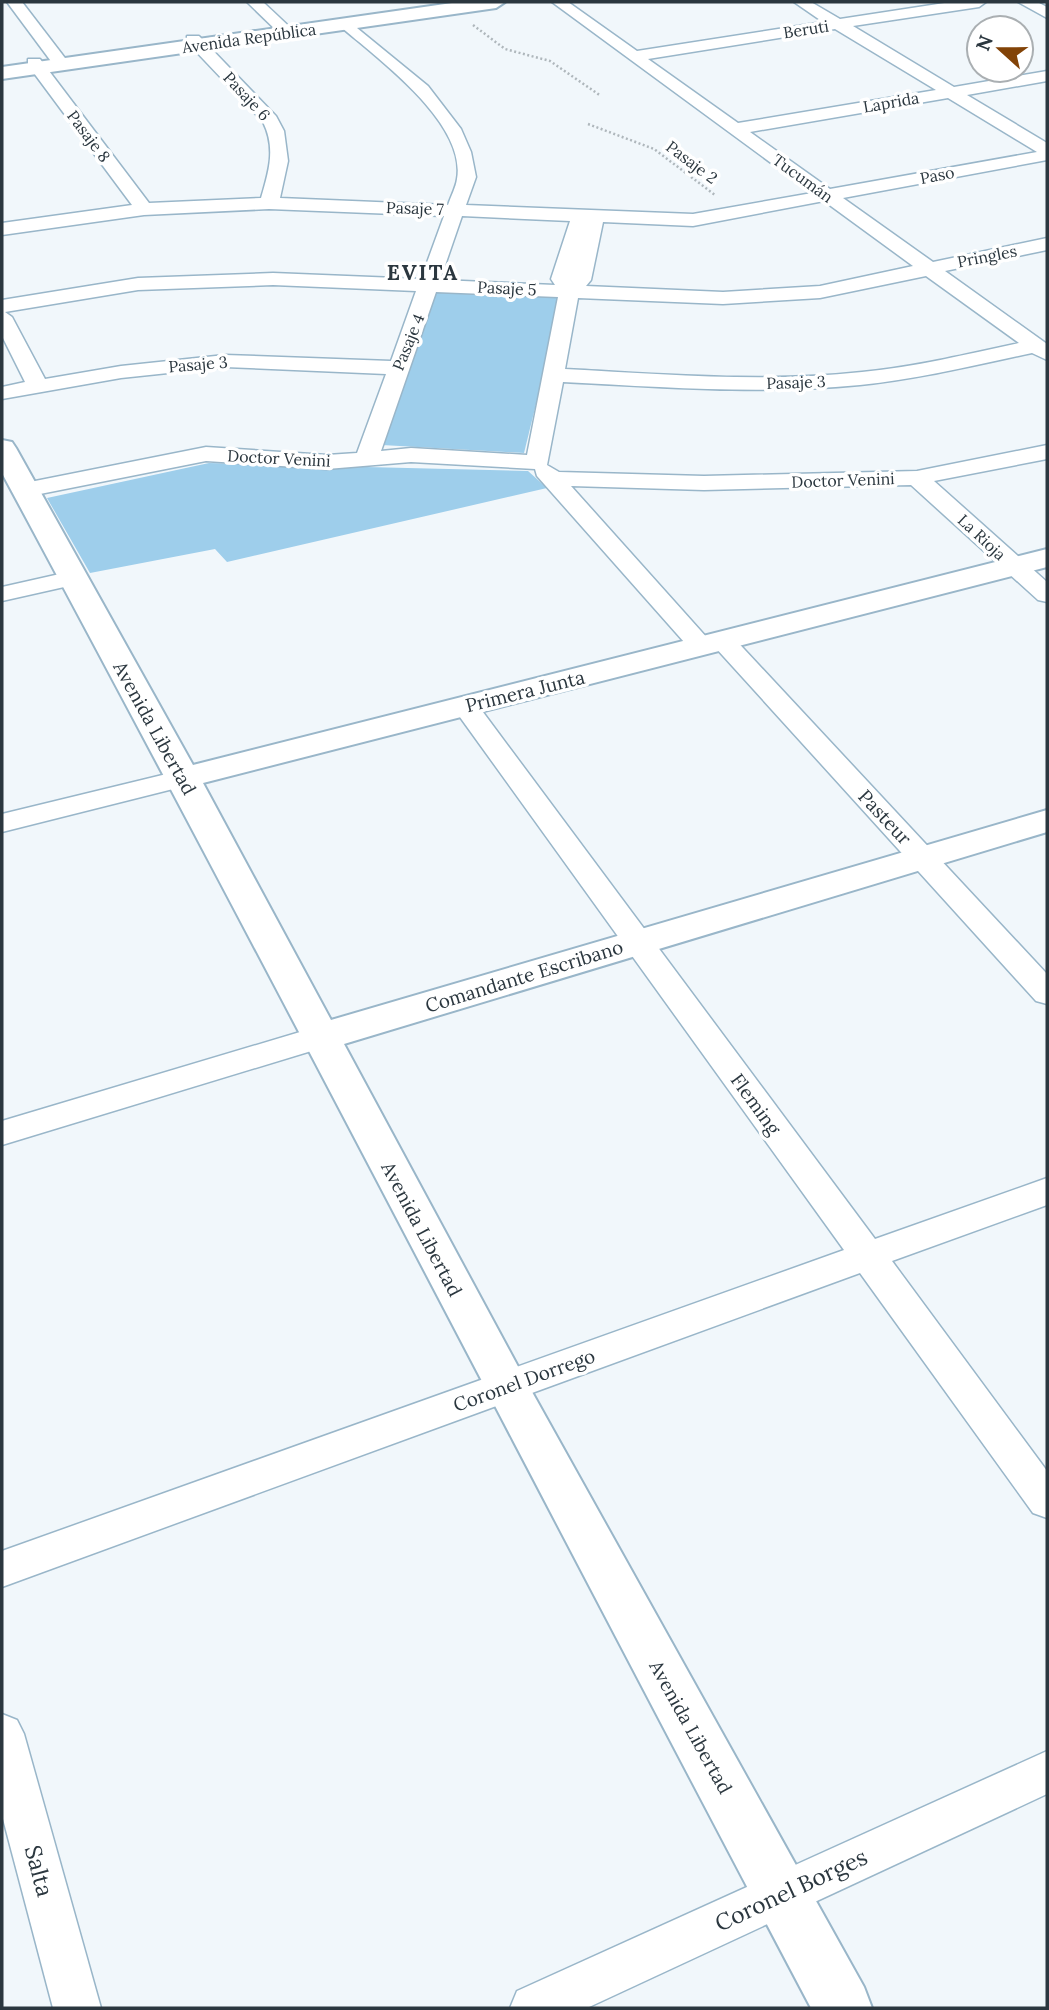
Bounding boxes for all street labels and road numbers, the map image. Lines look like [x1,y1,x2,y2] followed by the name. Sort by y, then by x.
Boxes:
[782,16,830,42] street label: Beruti
[180,19,317,57] street label: Avenida República
[219,67,275,125] street label: Pasaje 6
[861,87,921,117] street label: Laprida
[63,106,115,166] street label: Pasaje 8
[662,136,722,188] street label: Pasaje 2
[769,149,837,207] street label: Tucumán
[918,162,956,188] street label: Paso
[386,197,445,219] street label: Pasaje 7
[955,240,1019,272] street label: Pringles
[477,276,537,300] street label: Pasaje 5
[388,310,428,373] street label: Pasaje 4
[167,351,229,377] street label: Pasaje 3
[766,371,826,393] street label: Pasaje 3
[227,445,331,471] street label: Doctor Venini
[791,468,895,492] street label: Doctor Venini
[954,510,1010,564] street label: La Rioja
[108,656,202,799] street label: Avenida Libertad
[463,665,587,717] street label: Primera Junta
[853,784,917,850] street label: Pasteur
[422,934,626,1018] street label: Comandante Escribano
[726,1069,787,1140] street label: Fleming
[376,1157,468,1300] street label: Avenida Libertad
[450,1343,598,1417] street label: Coronel Dorrego
[644,1655,738,1798] street label: Avenida Libertad
[19,1842,60,1900] street label: Salta
[710,1842,872,1938] street label: Coronel Borges

